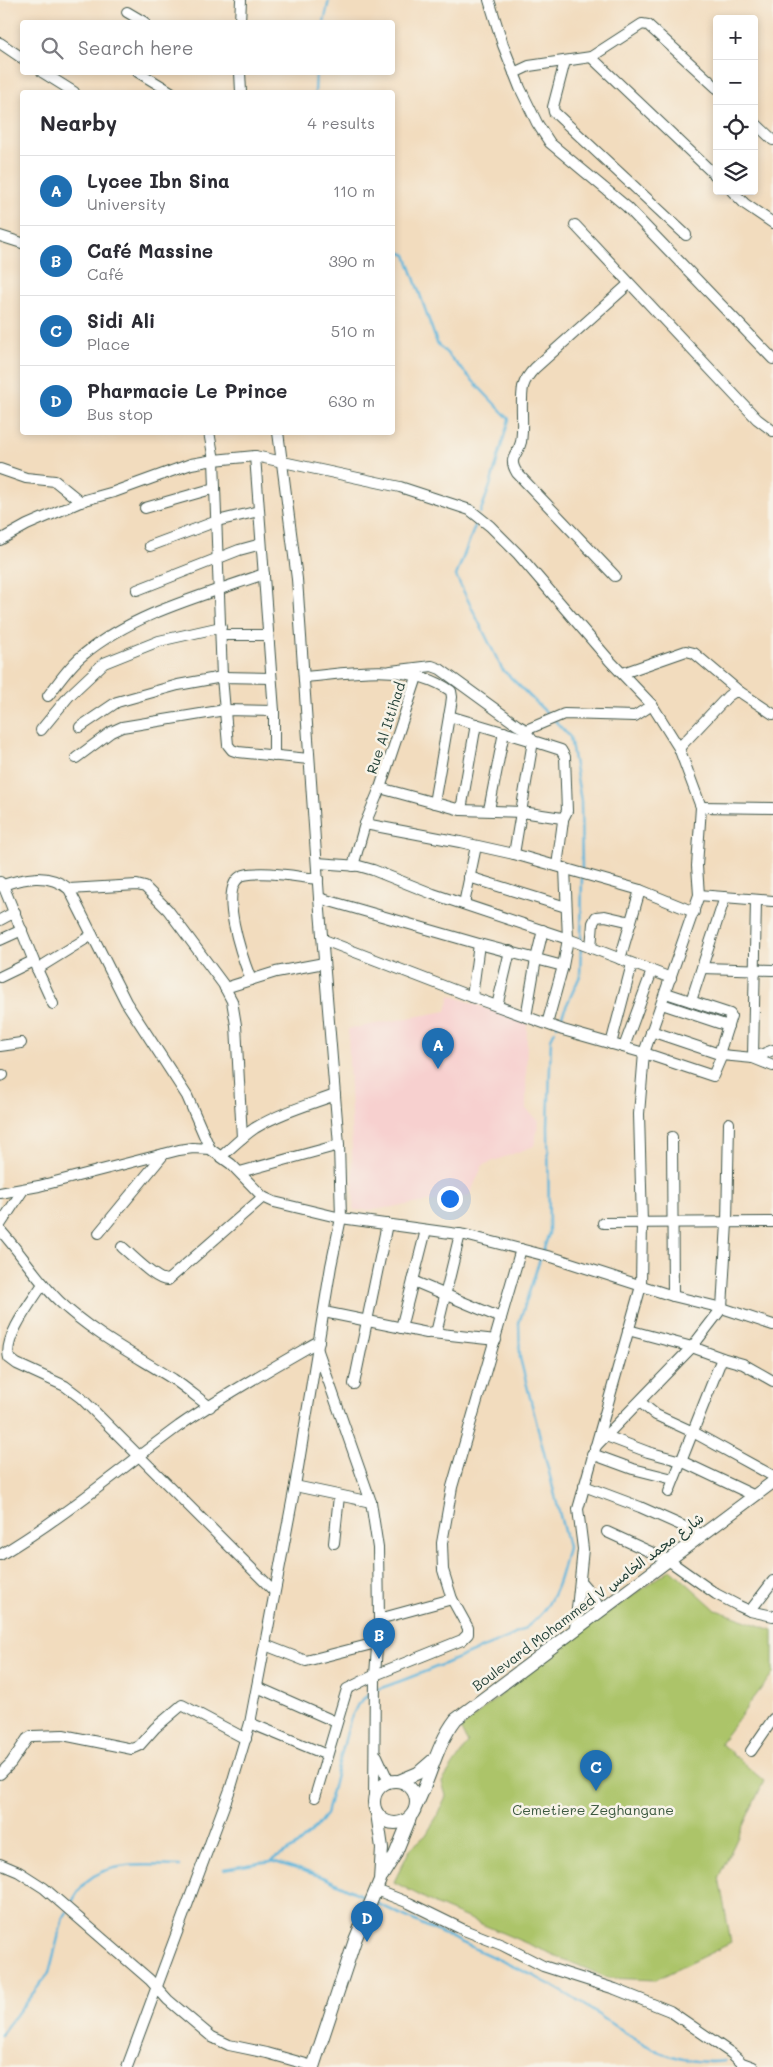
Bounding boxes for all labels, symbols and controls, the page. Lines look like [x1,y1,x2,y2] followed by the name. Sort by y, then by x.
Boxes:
[713,15,758,195] map controls
[713,15,758,60] button: +
[20,20,395,75] search box
[38,34,66,62] icon: search
[78,35,194,60] text: Search here
[713,60,758,105] button: −
[713,105,758,150] button: locate
[40,109,117,136] text: Nearby
[307,112,375,133] text: 4 results
[713,150,758,195] button: layers
[87,168,230,193] text: Lycee Ibn Sina
[50,180,62,201] text: A
[333,180,375,201] text: 110 m
[87,193,166,214] text: University
[87,238,213,263] text: Café Massine
[51,250,61,271] text: B
[328,250,375,271] text: 390 m
[87,263,124,284] text: Café
[87,308,155,333] text: Sidi Ali
[50,320,62,341] text: C
[331,320,375,341] text: 510 m
[87,333,130,354] text: Place
[87,378,287,403] text: Pharmacie Le Prince
[50,390,62,411] text: D
[328,390,375,411] text: 630 m
[87,403,153,424] text: Bus stop
[362,679,409,776] street label: Rue Al Ittihad
[422,1028,454,1069] pin: A
[437,1186,463,1212] your location
[468,1508,708,1696] street label: Boulevard Mohammed V شارع محمد الخامس
[363,1618,395,1659] pin: B
[580,1750,612,1791] pin: C
[512,1800,674,1819] park label: Cemetiere Zeghangane
[351,1901,383,1942] pin: D

